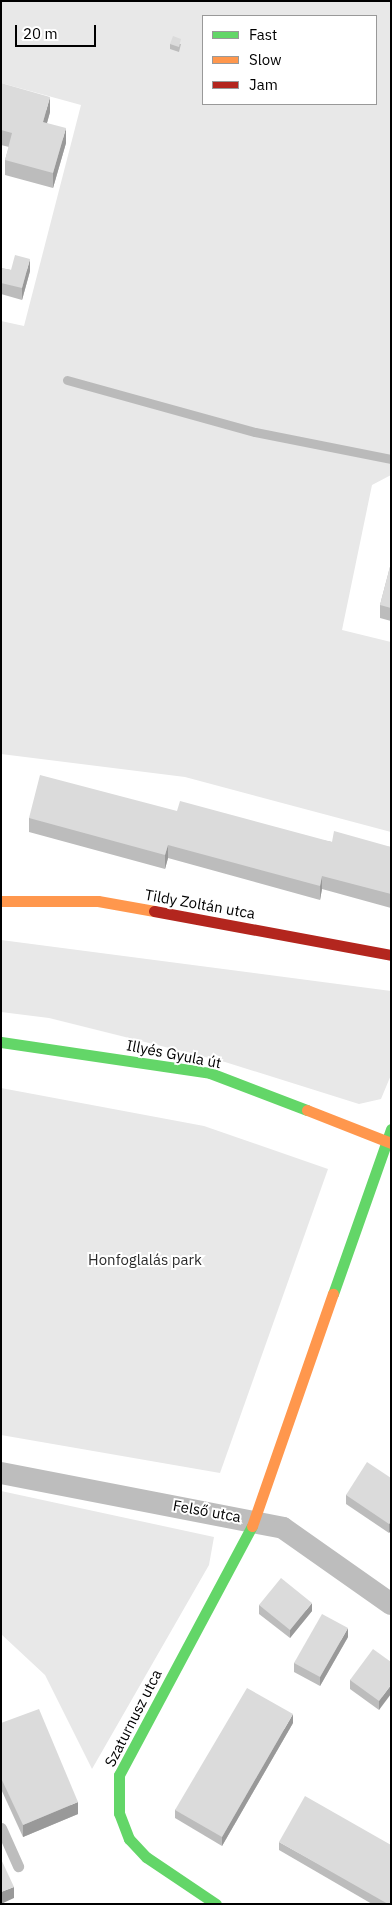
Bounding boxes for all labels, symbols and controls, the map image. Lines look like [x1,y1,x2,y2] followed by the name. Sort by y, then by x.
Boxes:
[18,15,99,47] scale bar
[202,15,377,105] legend
[23,24,58,43] text: 20 m
[249,25,277,44] text: Fast
[249,50,282,69] text: Slow
[249,75,278,94] text: Jam
[143,885,257,923] street label: Tildy Zoltán utca
[125,1036,223,1072] street label: Illyés Gyula út
[88,1251,202,1269] park label: Honfoglalás park
[172,1496,242,1526] street label: Felső utca
[101,1666,165,1770] street label: Szaturnusz utca

